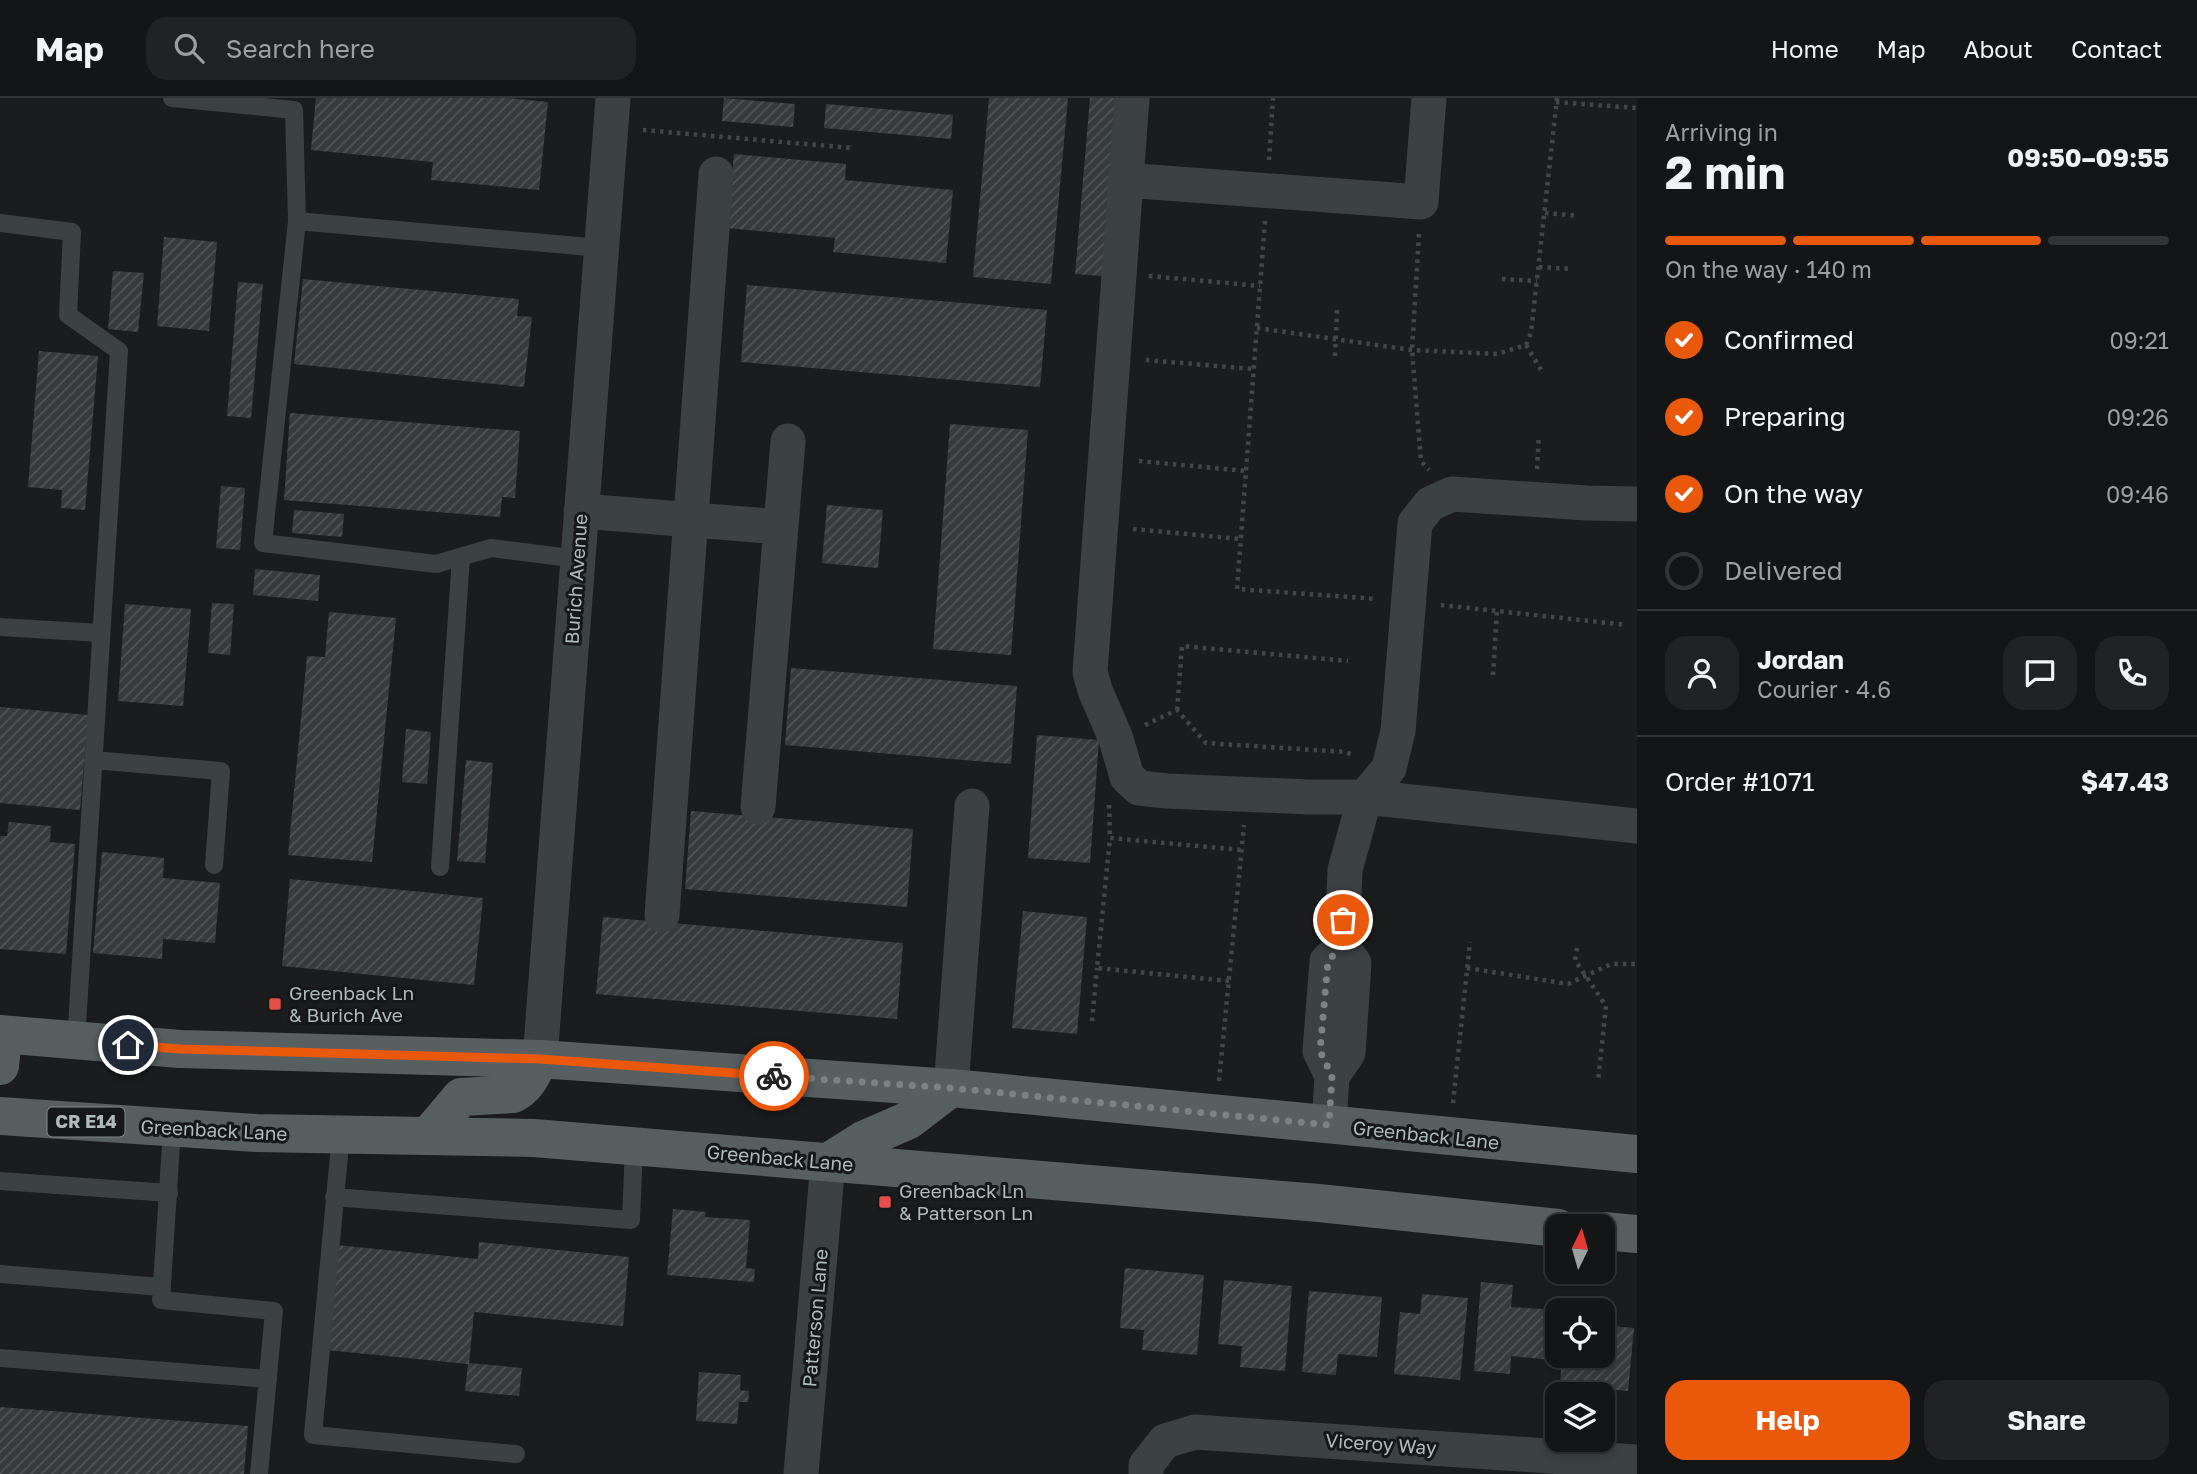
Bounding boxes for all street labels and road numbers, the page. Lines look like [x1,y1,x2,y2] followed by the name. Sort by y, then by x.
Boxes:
[559,513,592,645] street label: Burich Avenue
[48,1107,124,1136] road number: CR E14
[140,1114,288,1145] street label: Greenback Lane
[1352,1115,1500,1154] street label: Greenback Lane
[706,1140,854,1175] street label: Greenback Lane
[797,1248,832,1388] street label: Patterson Lane
[1325,1428,1438,1459] street label: Viceroy Way

